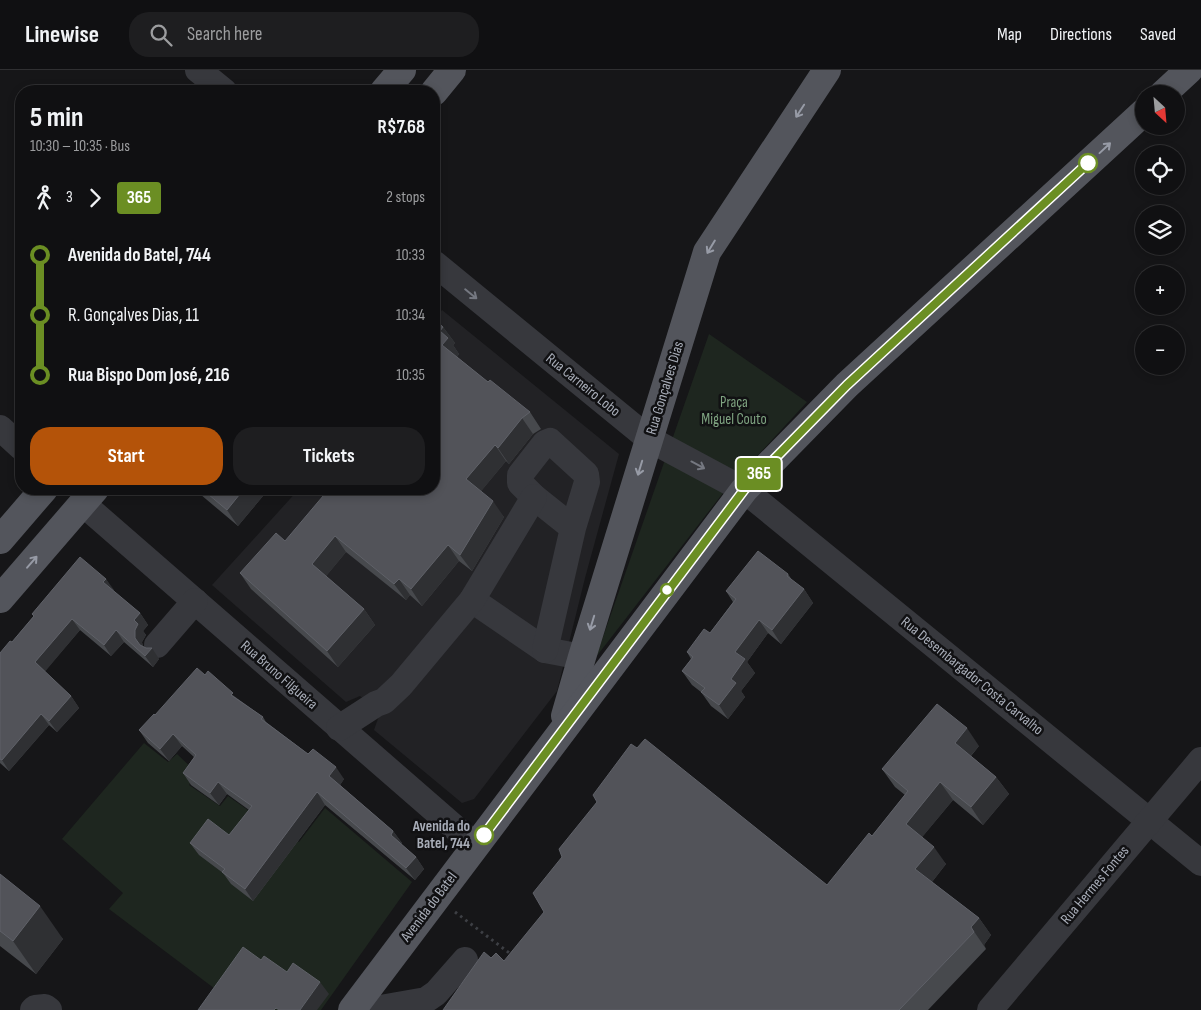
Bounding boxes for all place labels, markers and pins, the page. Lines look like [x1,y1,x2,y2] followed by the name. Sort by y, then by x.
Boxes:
[1078,153,1098,173] unlabelled marker
[660,583,674,597] unlabelled marker
[412,817,470,853] place label: Avenida do Batel, 744
[474,825,494,845] marker: Avenida do Batel, 744

